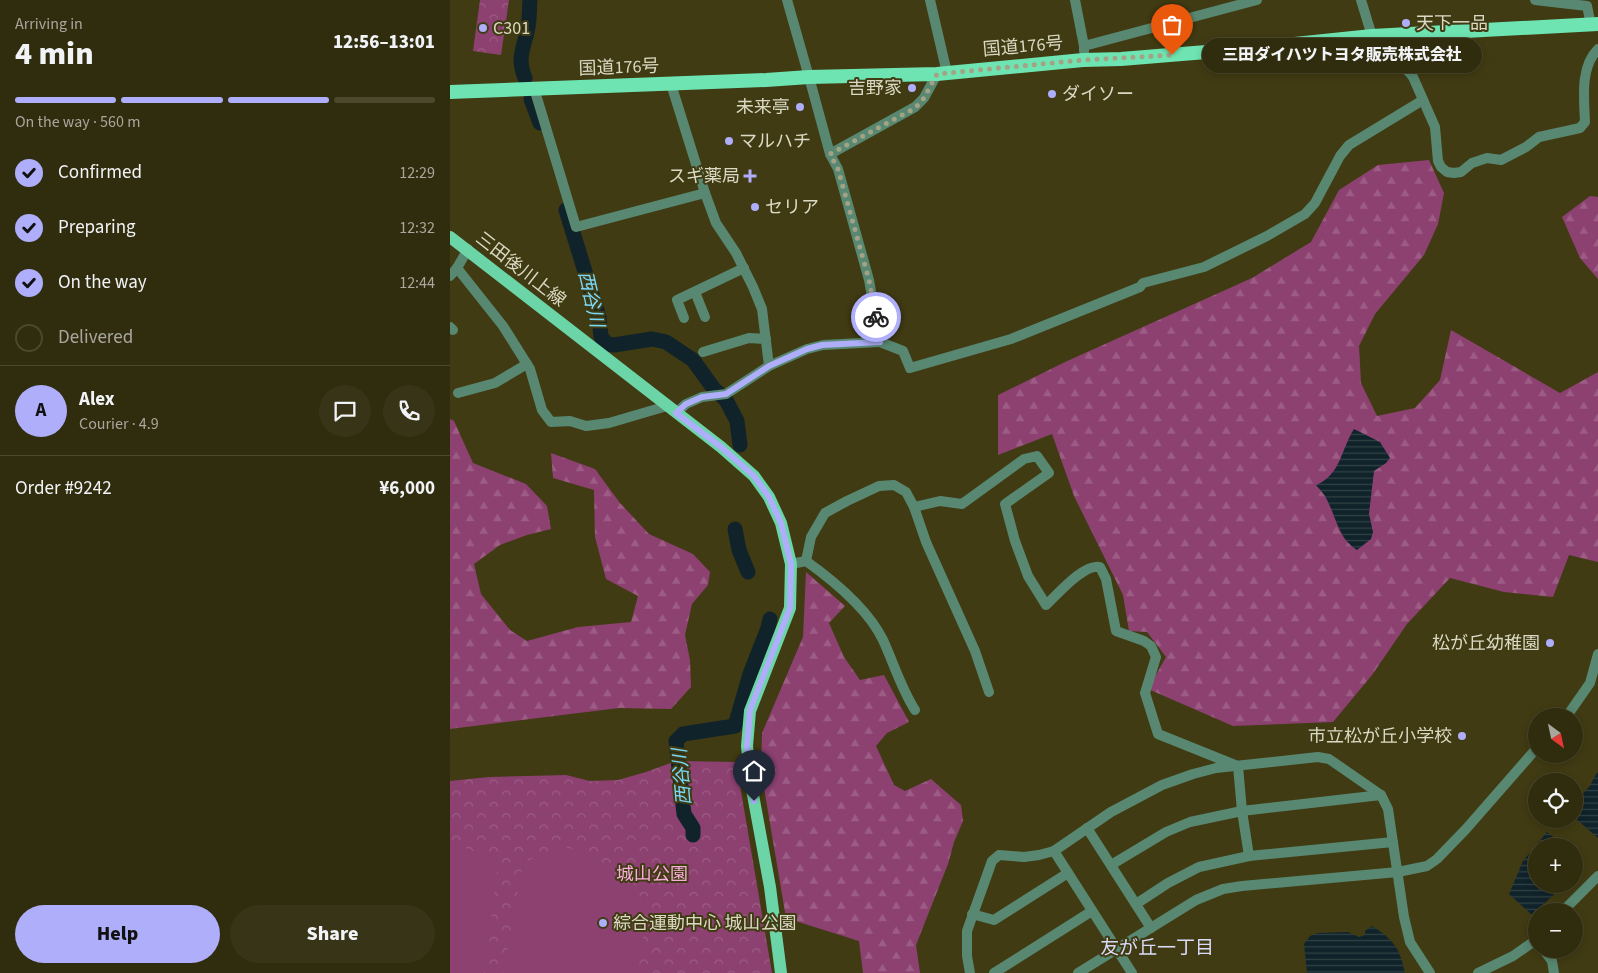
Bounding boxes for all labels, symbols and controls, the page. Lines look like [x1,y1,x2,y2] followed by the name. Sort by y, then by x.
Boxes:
[1151,4,1193,55] pin
[1158,11,1186,39] icon: bag
[1416,11,1488,36] place label: 天下一品
[15,13,83,35] text: Arriving in
[493,16,530,41] place label: C301
[1400,17,1412,29] marker: 天下一品
[477,22,489,34] marker: C301
[333,29,435,56] text: 12:56–13:01
[15,31,94,77] text: 4 min
[982,31,1064,62] street label: 国道176号
[1202,38,1482,72] callout: 三田ダイハツトヨタ販売株式会社
[1222,44,1462,66] text: 三田ダイハツトヨタ販売株式会社
[578,54,660,81] street label: 国道176号
[848,76,902,101] place label: 吉野家
[906,82,918,94] marker: 吉野家
[1062,82,1134,107] place label: ダイソー
[1046,88,1058,100] marker: ダイソー
[736,95,790,120] place label: 未来亭
[794,101,806,113] marker: 未来亭
[15,111,140,133] text: On the way · 560 m
[739,129,811,154] place label: マルハチ
[723,135,735,147] marker: マルハチ
[15,159,43,187] icon: check
[58,159,142,186] text: Confirmed
[399,162,435,184] text: 12:29
[668,164,740,189] place label: スギ薬局
[744,170,756,182] marker: スギ薬局
[765,195,819,220] place label: セリア
[749,201,761,213] marker: セリア
[15,214,43,242] icon: check
[58,214,136,241] text: Preparing
[399,217,435,239] text: 12:32
[470,226,571,312] street label: 三田後川上線
[15,269,43,297] icon: check
[58,269,147,296] text: On the way
[571,269,611,332] water label: 西谷川
[399,272,435,294] text: 12:44
[851,292,901,342] courier
[862,303,890,331] icon: bike
[58,324,133,351] text: Delivered
[319,385,371,437] button: chat
[383,385,435,437] button: phone
[79,386,115,413] text: Alex
[36,397,46,424] text: A
[79,413,159,435] text: Courier · 4.9
[15,475,112,502] text: Order #9242
[379,475,435,502] text: ¥6,000
[1432,631,1540,656] place label: 松が丘幼稚園
[1544,637,1556,649] marker: 松が丘幼稚園
[1528,708,1582,762] north arrow
[1528,708,1583,958] map controls
[1308,724,1452,749] place label: 市立松が丘小学校
[1456,730,1468,742] marker: 市立松が丘小学校
[666,745,698,806] water label: 西谷川
[733,750,775,801] pin
[740,757,768,785] icon: home
[1528,773,1583,828] button: locate
[1528,838,1583,893] button: +
[616,862,688,887] park label: 城山公園
[1528,903,1583,958] button: −
[15,905,220,963] button: Help
[230,905,435,963] button: Share
[613,911,797,936] place label: 綜合運動中心 城山公園
[597,917,609,929] marker: 綜合運動中心 城山公園
[1100,935,1214,962] district label: 友が丘一丁目

